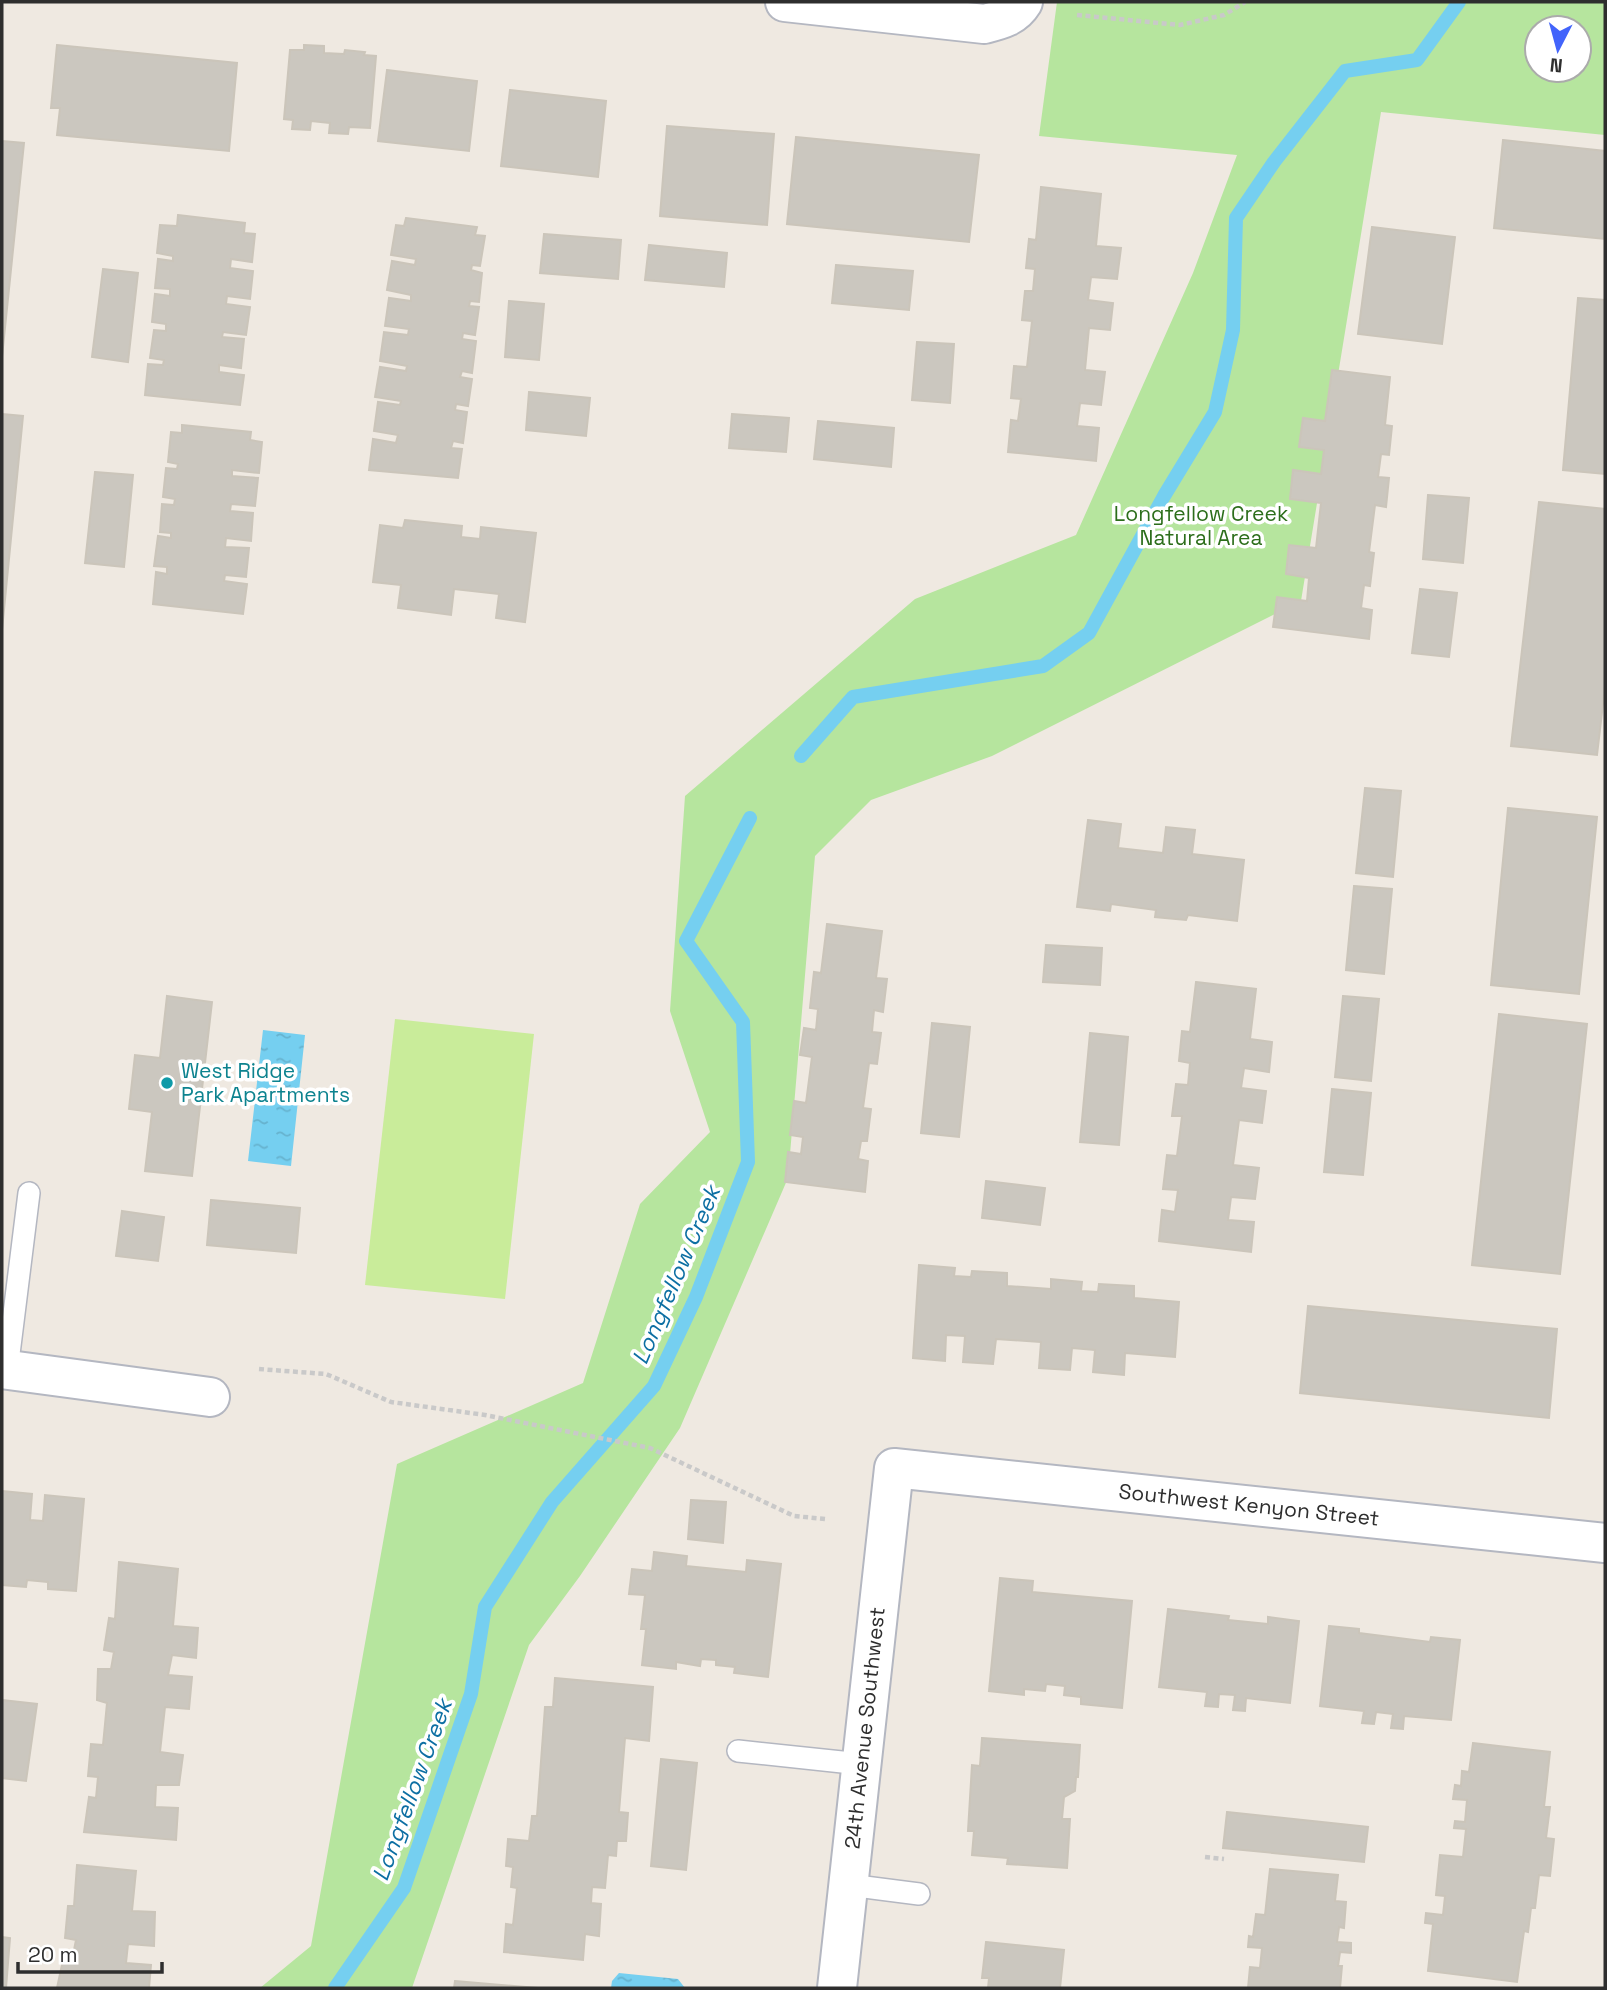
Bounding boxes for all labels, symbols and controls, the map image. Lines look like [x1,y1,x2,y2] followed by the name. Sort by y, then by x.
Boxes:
[1523,14,1593,84] north arrow
[1549,52,1564,79] text: N
[1114,500,1288,551] park label: Longfellow Creek Natural Area
[181,1057,350,1108] place label: West Ridge Park Apartments
[159,1075,175,1091] marker: West Ridge Park Apartments
[625,1179,728,1369] water label: Longfellow Creek
[1117,1477,1381,1532] street label: Southwest Kenyon Street
[838,1606,891,1850] street label: 24th Avenue Southwest
[365,1693,460,1885] water label: Longfellow Creek
[18,1930,161,1974] scale bar
[28,1941,78,1968] text: 20 m

